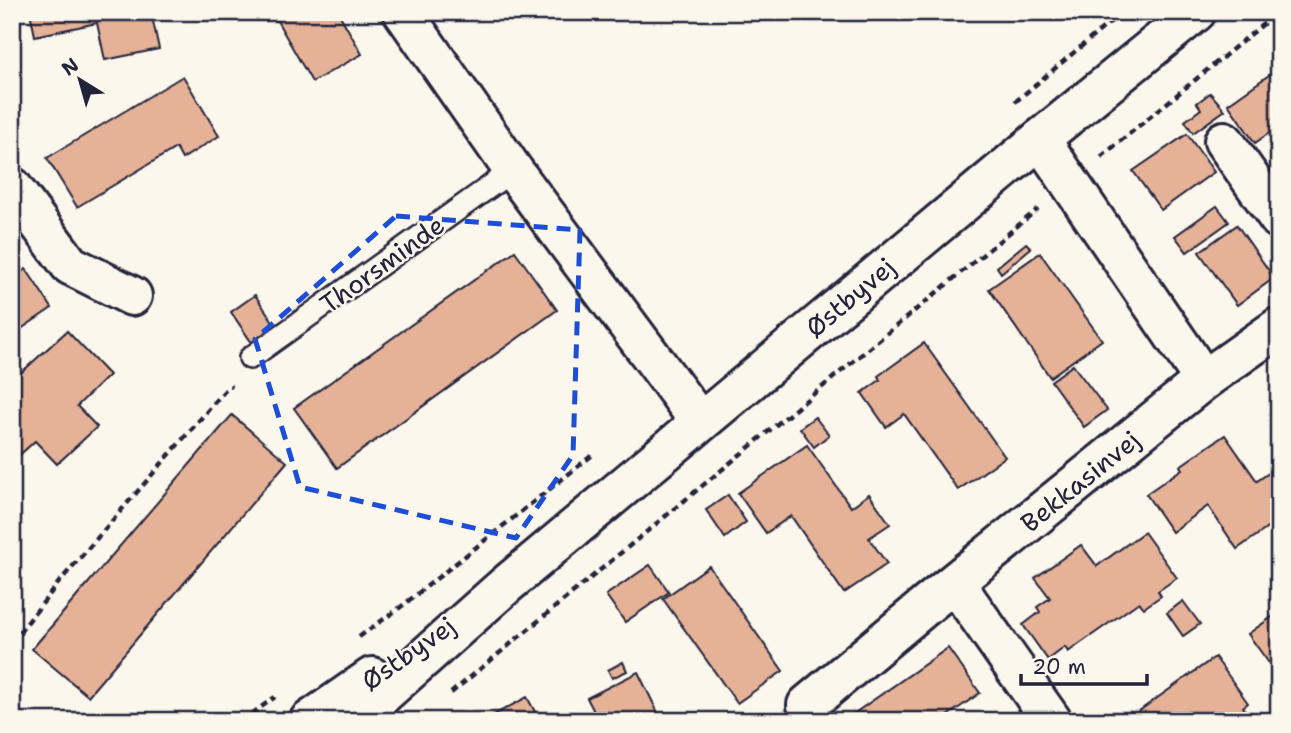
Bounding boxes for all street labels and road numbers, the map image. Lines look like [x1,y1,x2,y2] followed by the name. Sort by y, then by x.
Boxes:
[313,207,451,321] street label: Thorsminde
[798,249,902,345] street label: Østbyvej
[1013,422,1147,540] street label: Bekkasinvej
[354,608,462,698] street label: Østbyvej

